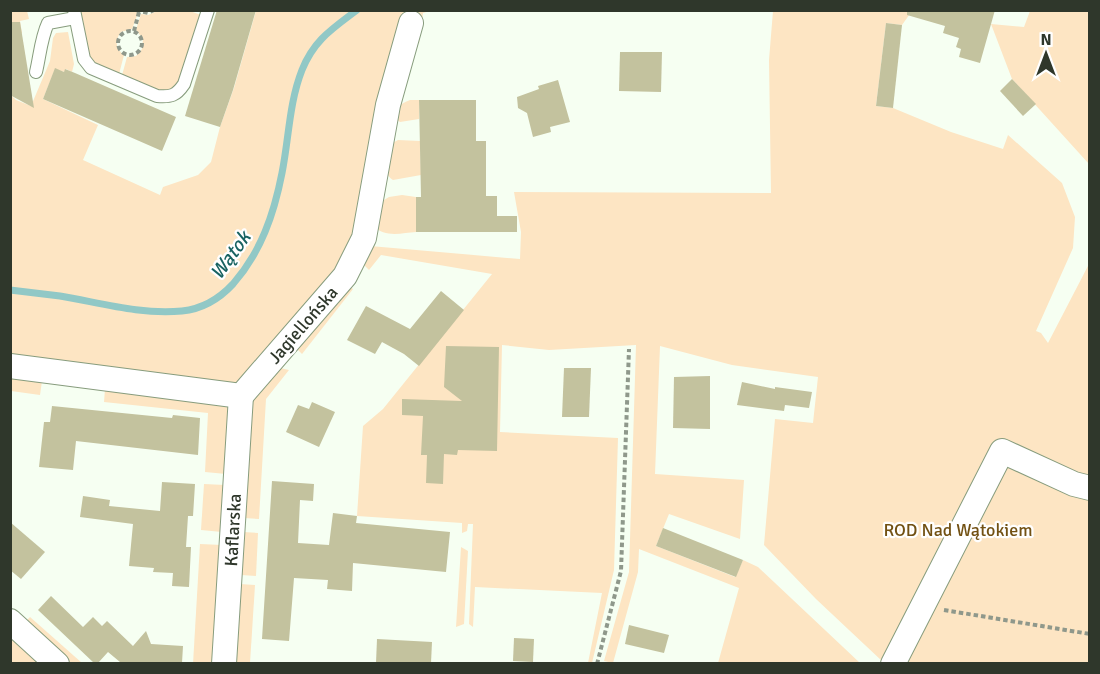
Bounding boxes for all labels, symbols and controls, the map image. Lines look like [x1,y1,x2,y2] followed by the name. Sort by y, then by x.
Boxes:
[1016,24,1076,84] north arrow
[1040,30,1052,50] text: N
[205,225,257,284] water label: Wątok
[263,282,343,368] street label: Jagiellońska
[220,493,246,567] street label: Kaflarska
[883,519,1033,541] park label: ROD Nad Wątokiem

